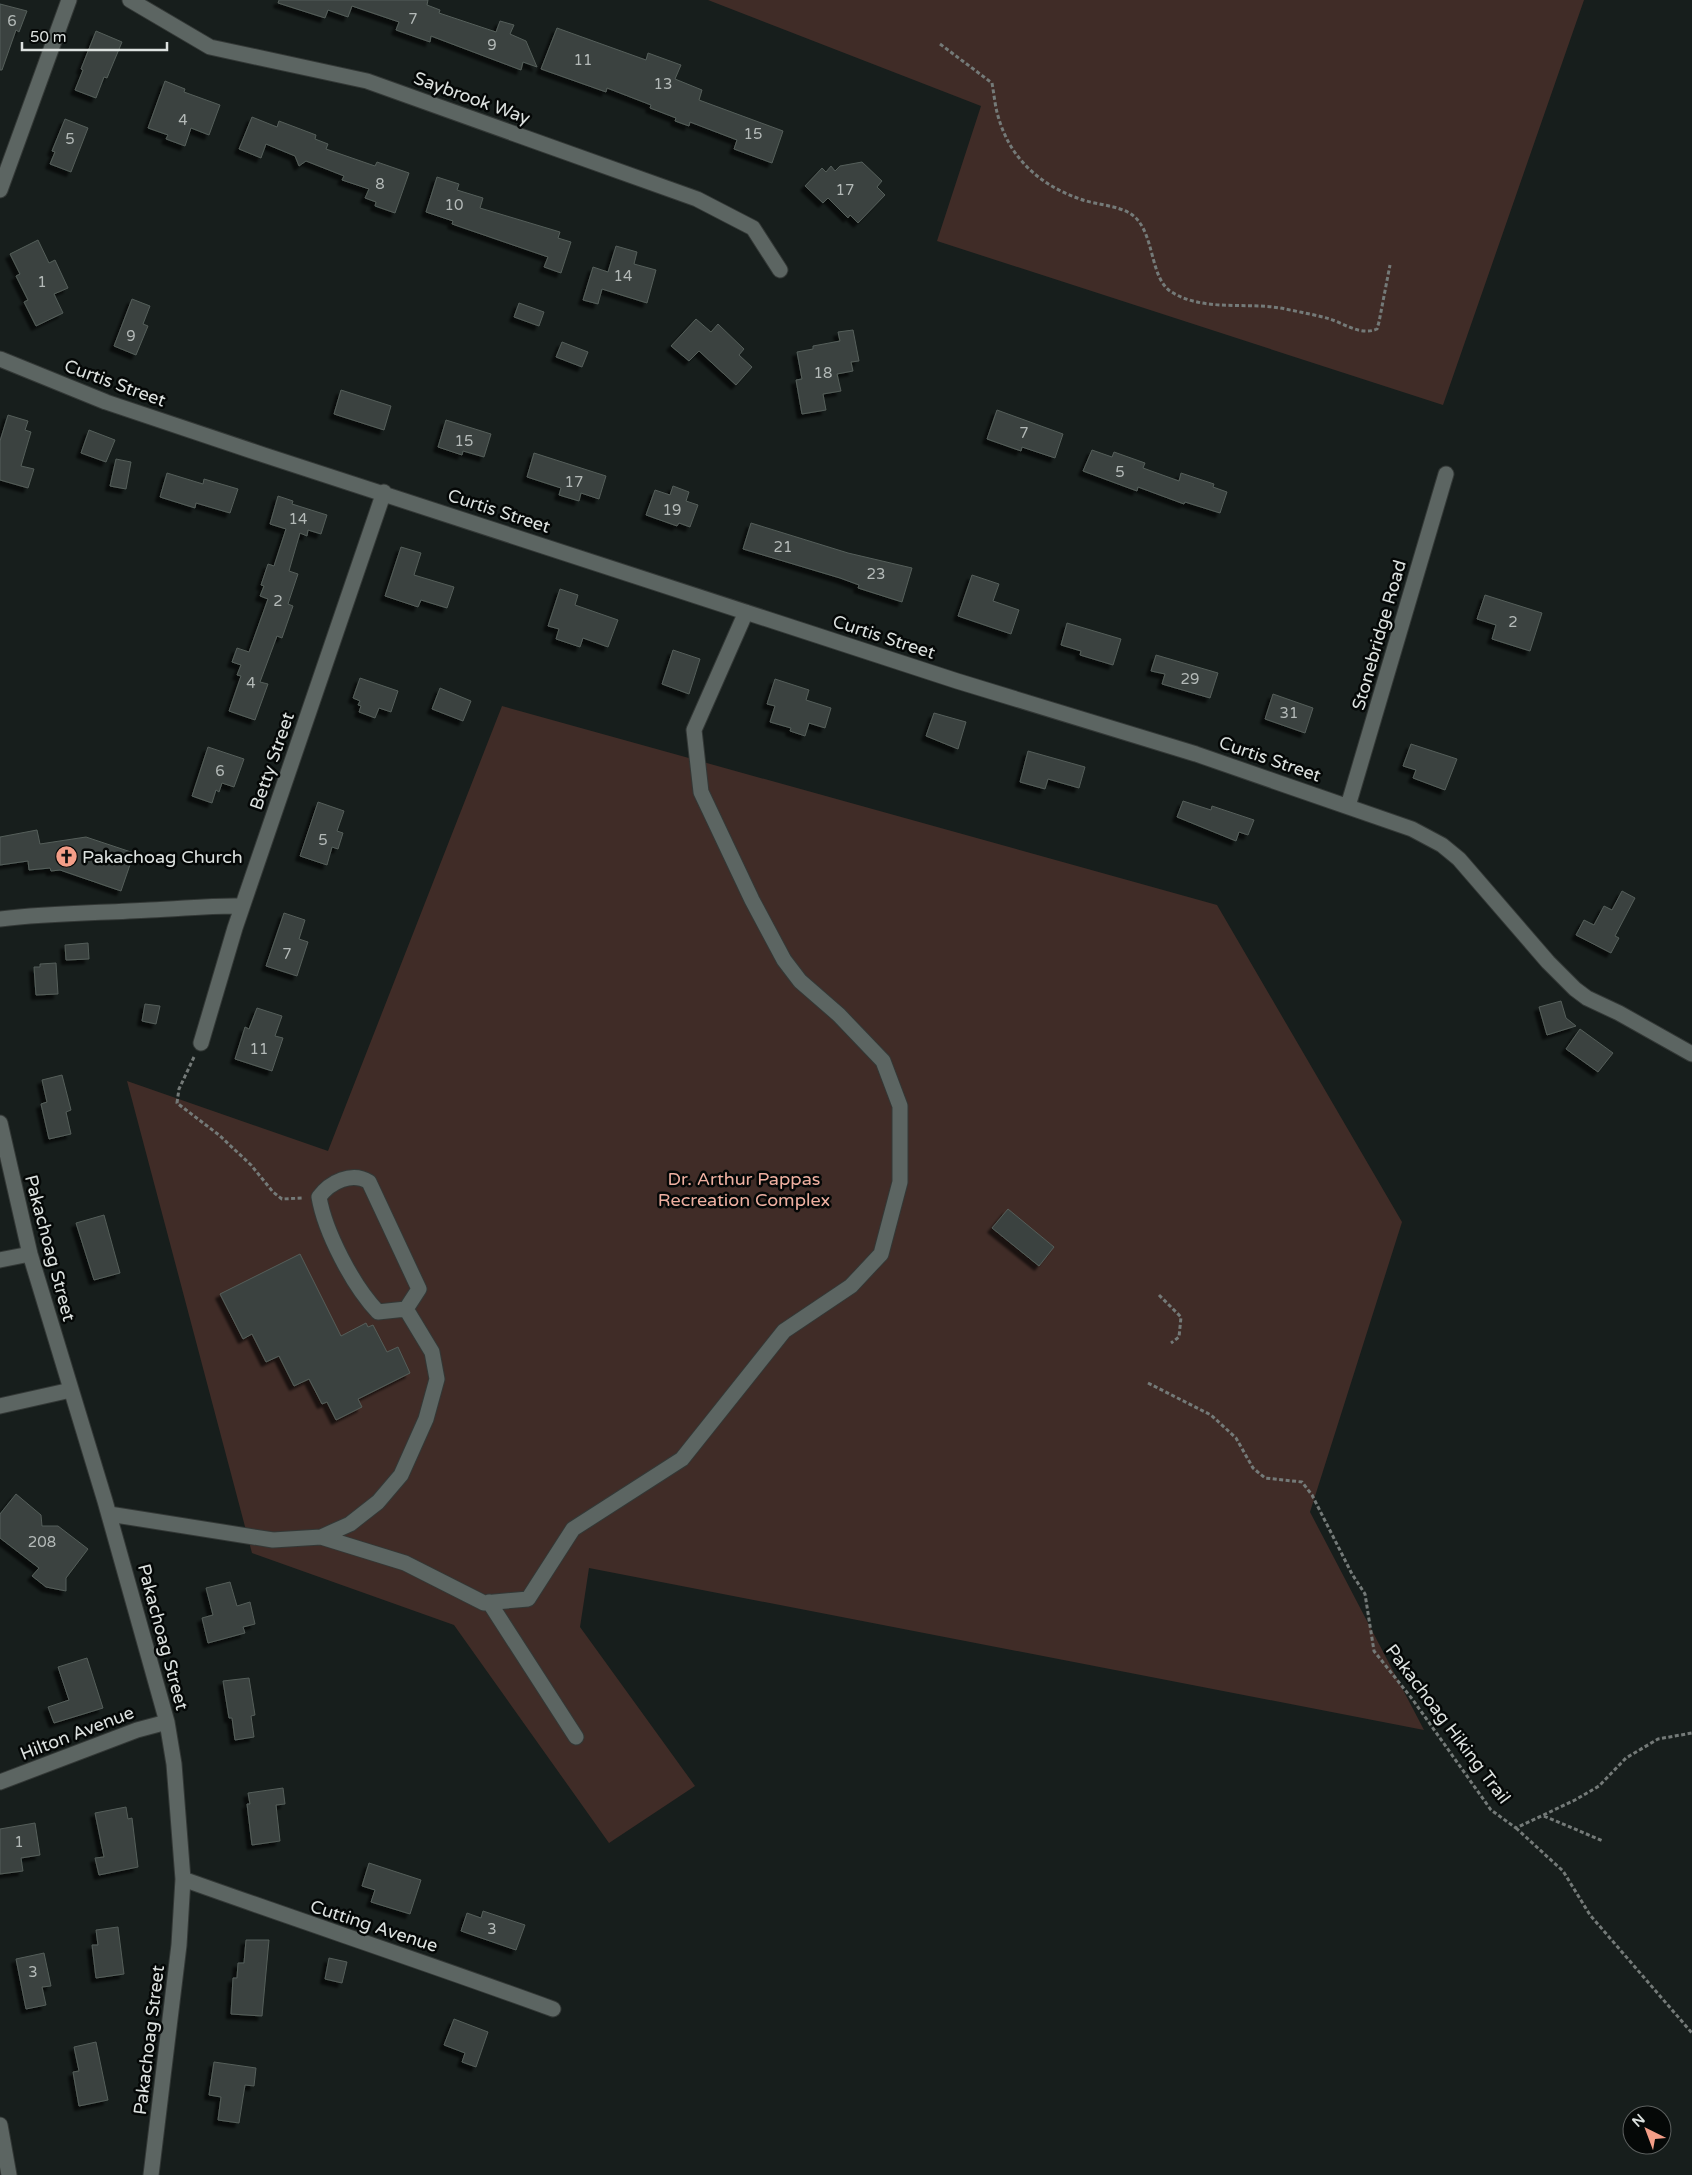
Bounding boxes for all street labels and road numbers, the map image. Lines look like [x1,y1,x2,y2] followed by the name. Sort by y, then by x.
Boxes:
[411,67,533,129] street label: Saybrook Way
[61,354,169,412] street label: Curtis Street
[445,484,553,538] street label: Curtis Street
[1347,557,1411,713] street label: Stonebridge Road
[830,610,938,664] street label: Curtis Street
[245,709,299,813] street label: Betty Street
[1216,731,1324,787] street label: Curtis Street
[20,1172,80,1324] street label: Pakachoag Street
[133,1561,193,1713] street label: Pakachoag Street
[1381,1640,1515,1808] street label: Pakachoag Hiking Trail
[17,1701,137,1765] street label: Hilton Avenue
[307,1895,441,1957] street label: Cutting Avenue
[129,1964,169,2116] street label: Pakachoag Street

